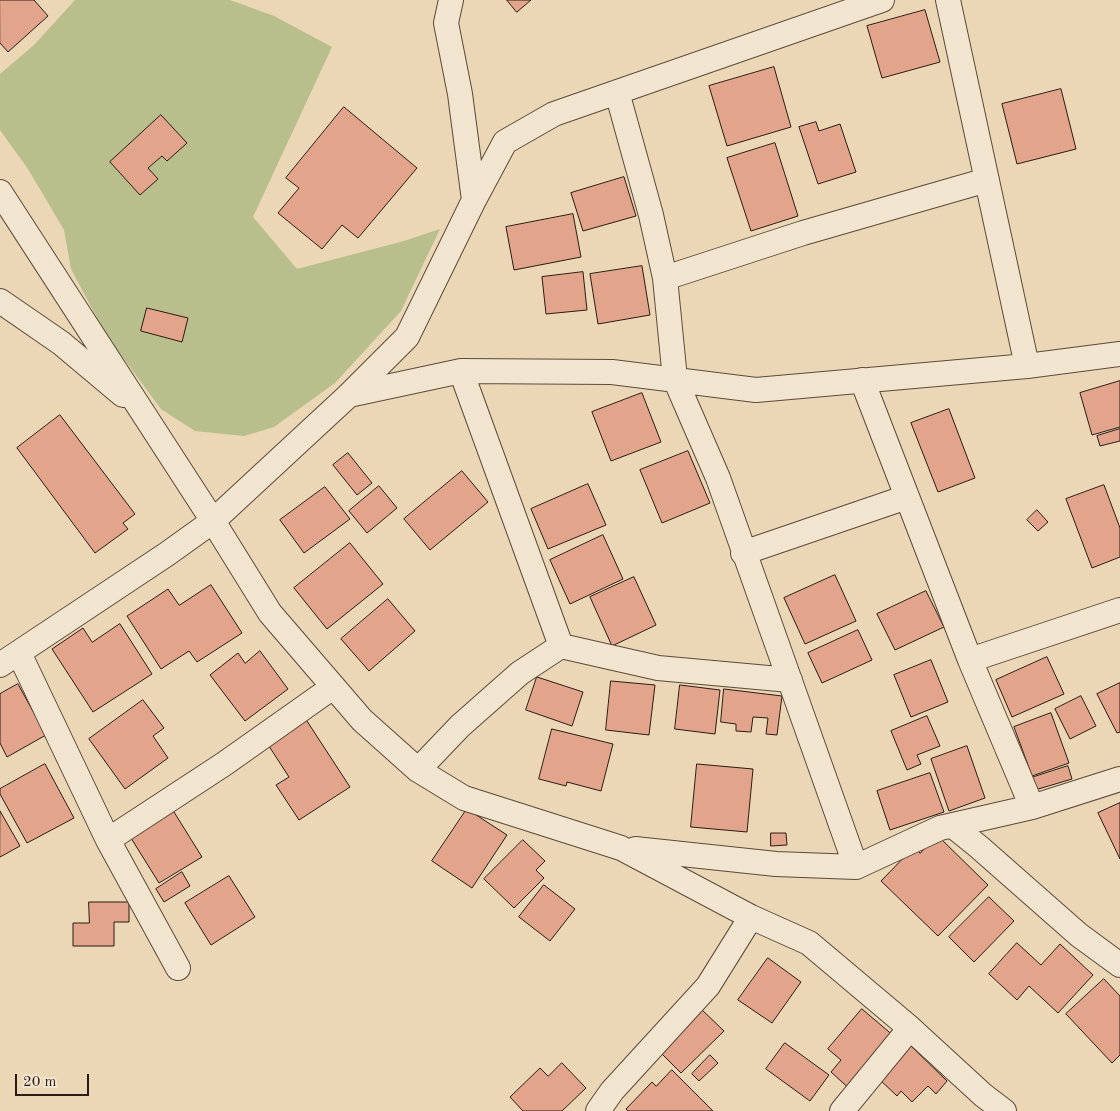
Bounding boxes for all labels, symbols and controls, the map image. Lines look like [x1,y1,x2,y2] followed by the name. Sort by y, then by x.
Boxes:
[18,1064,91,1096] scale bar
[23,1075,57,1090] text: 20 m

